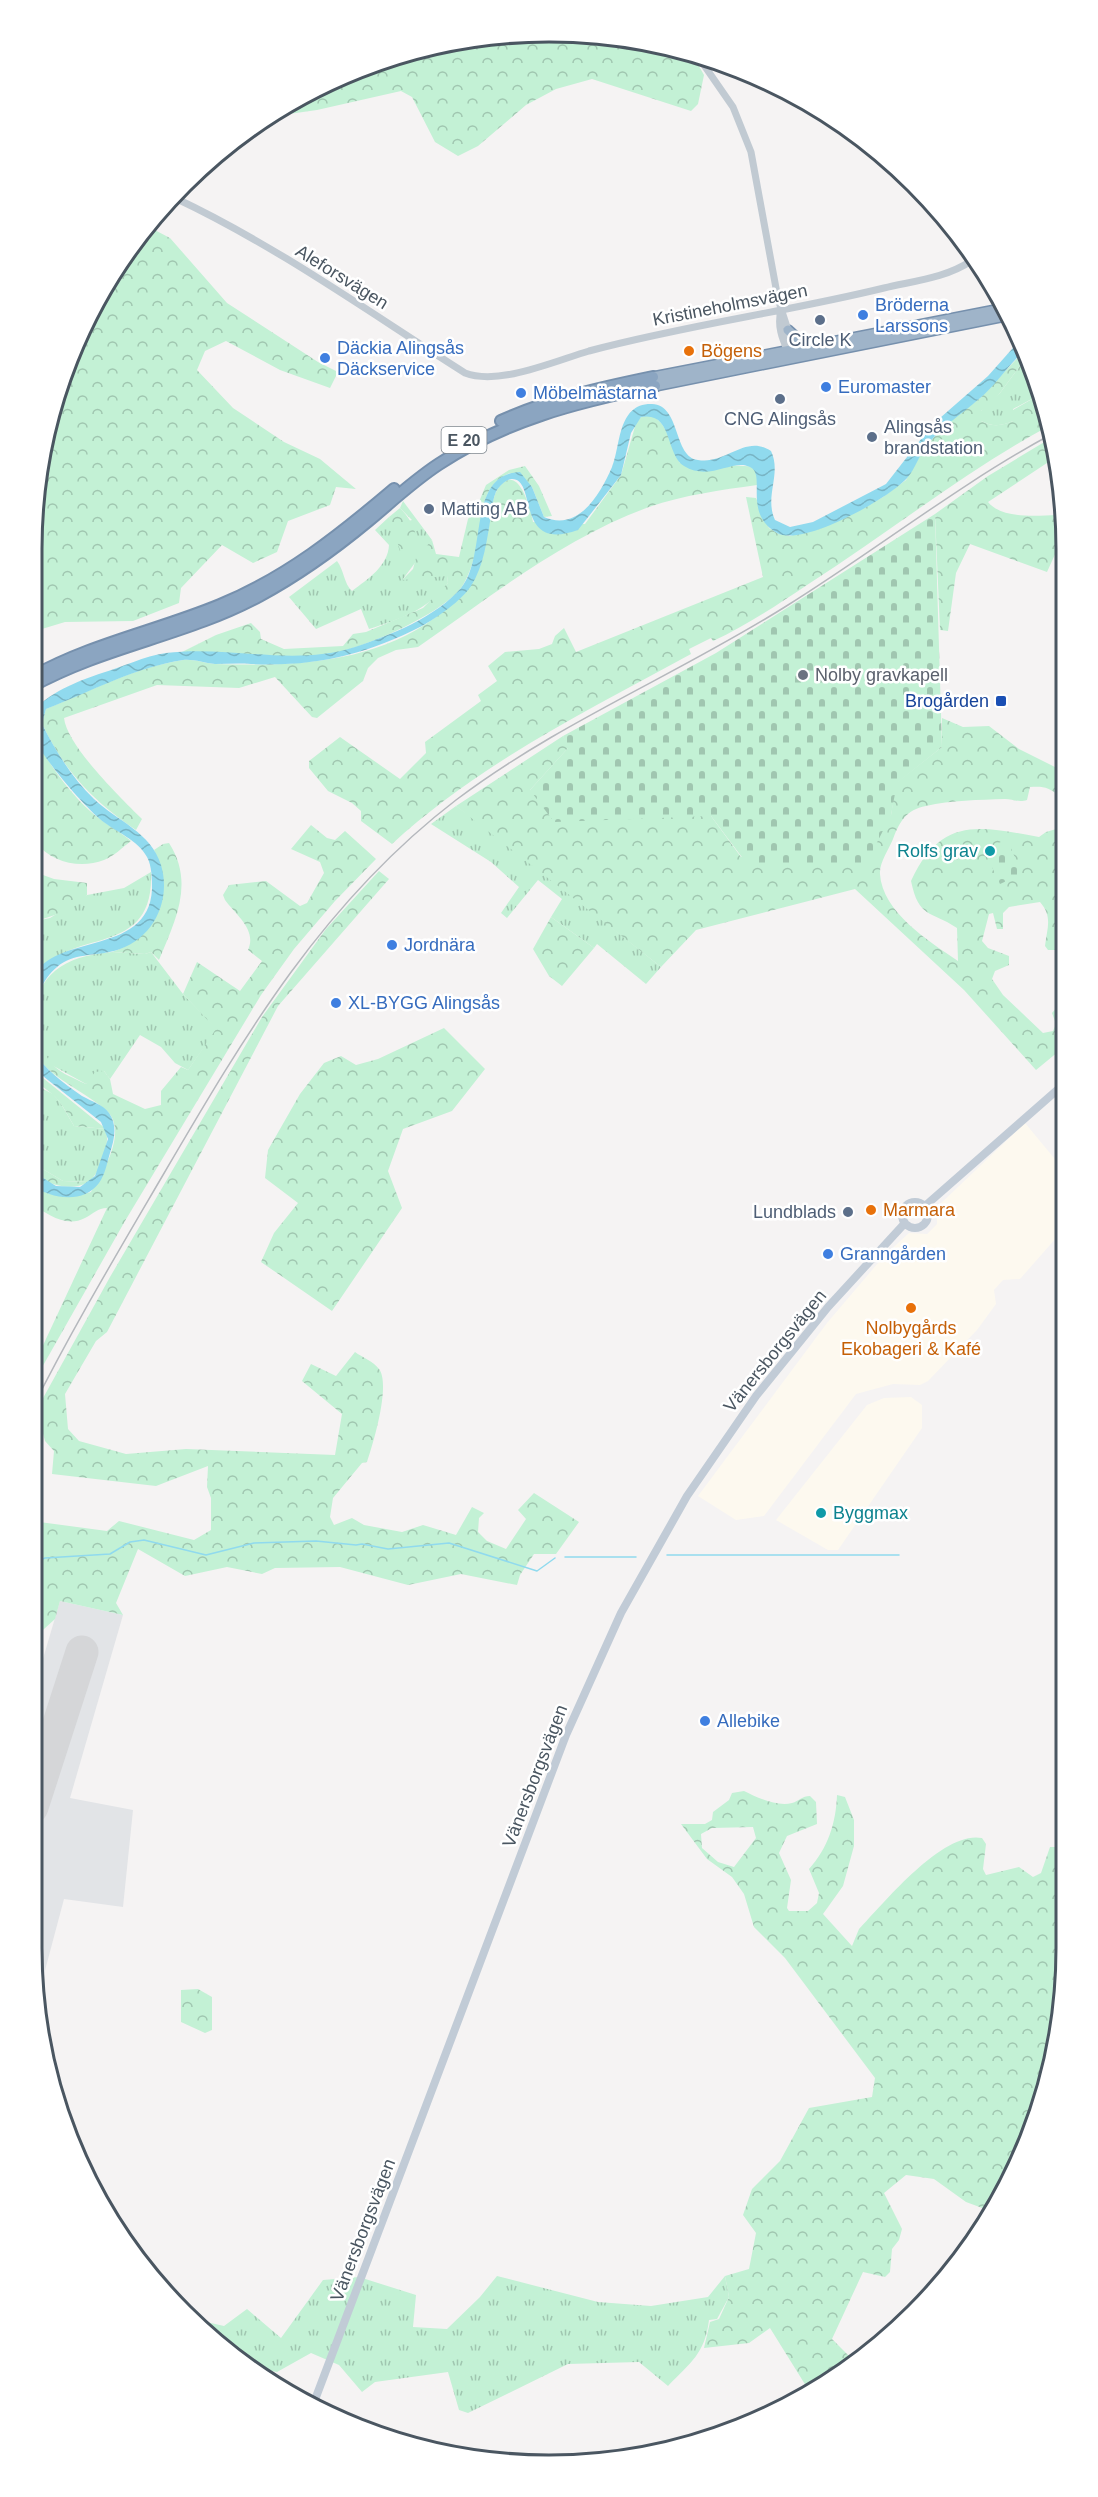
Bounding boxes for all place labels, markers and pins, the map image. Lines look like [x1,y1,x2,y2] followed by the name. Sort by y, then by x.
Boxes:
[875,295,950,336] place label: Bröderna Larssons
[856,308,870,322] marker: Bröderna Larssons
[813,313,827,327] marker: Circle K
[788,330,852,350] place label: Circle K
[337,338,464,379] place label: Däckia Alingsås Däckservice
[701,341,762,361] place label: Bögens
[682,344,696,358] marker: Bögens
[318,351,332,365] marker: Däckia Alingsås Däckservice
[838,377,931,397] place label: Euromaster
[819,380,833,394] marker: Euromaster
[533,383,658,403] place label: Möbelmästarna
[514,386,528,400] marker: Möbelmästarna
[773,392,787,406] marker: CNG Alingsås
[724,409,836,429] place label: CNG Alingsås
[884,417,983,458] place label: Alingsås brandstation
[865,430,879,444] marker: Alingsås brandstation
[441,499,528,519] place label: Matting AB
[422,502,436,516] marker: Matting AB
[815,665,948,685] place label: Nolby gravkapell
[796,668,810,682] marker: Nolby gravkapell
[905,691,989,711] place label: Brogården
[994,694,1008,708] marker: Brogården
[897,841,978,861] place label: Rolfs grav
[983,844,997,858] marker: Rolfs grav
[404,935,476,955] place label: Jordnära
[385,938,399,952] marker: Jordnära
[348,993,500,1013] place label: XL-BYGG Alingsås
[329,996,343,1010] marker: XL-BYGG Alingsås
[883,1200,956,1220] place label: Marmara
[753,1202,836,1222] place label: Lundblads
[864,1203,878,1217] marker: Marmara
[841,1205,855,1219] marker: Lundblads
[840,1244,946,1264] place label: Granngården
[821,1247,835,1261] marker: Granngården
[904,1301,918,1315] marker: Nolbygårds Ekobageri & Kafé
[841,1318,981,1359] place label: Nolbygårds Ekobageri & Kafé
[833,1503,908,1523] place label: Byggmax
[814,1506,828,1520] marker: Byggmax
[717,1711,780,1731] place label: Allebike
[698,1714,712,1728] marker: Allebike

